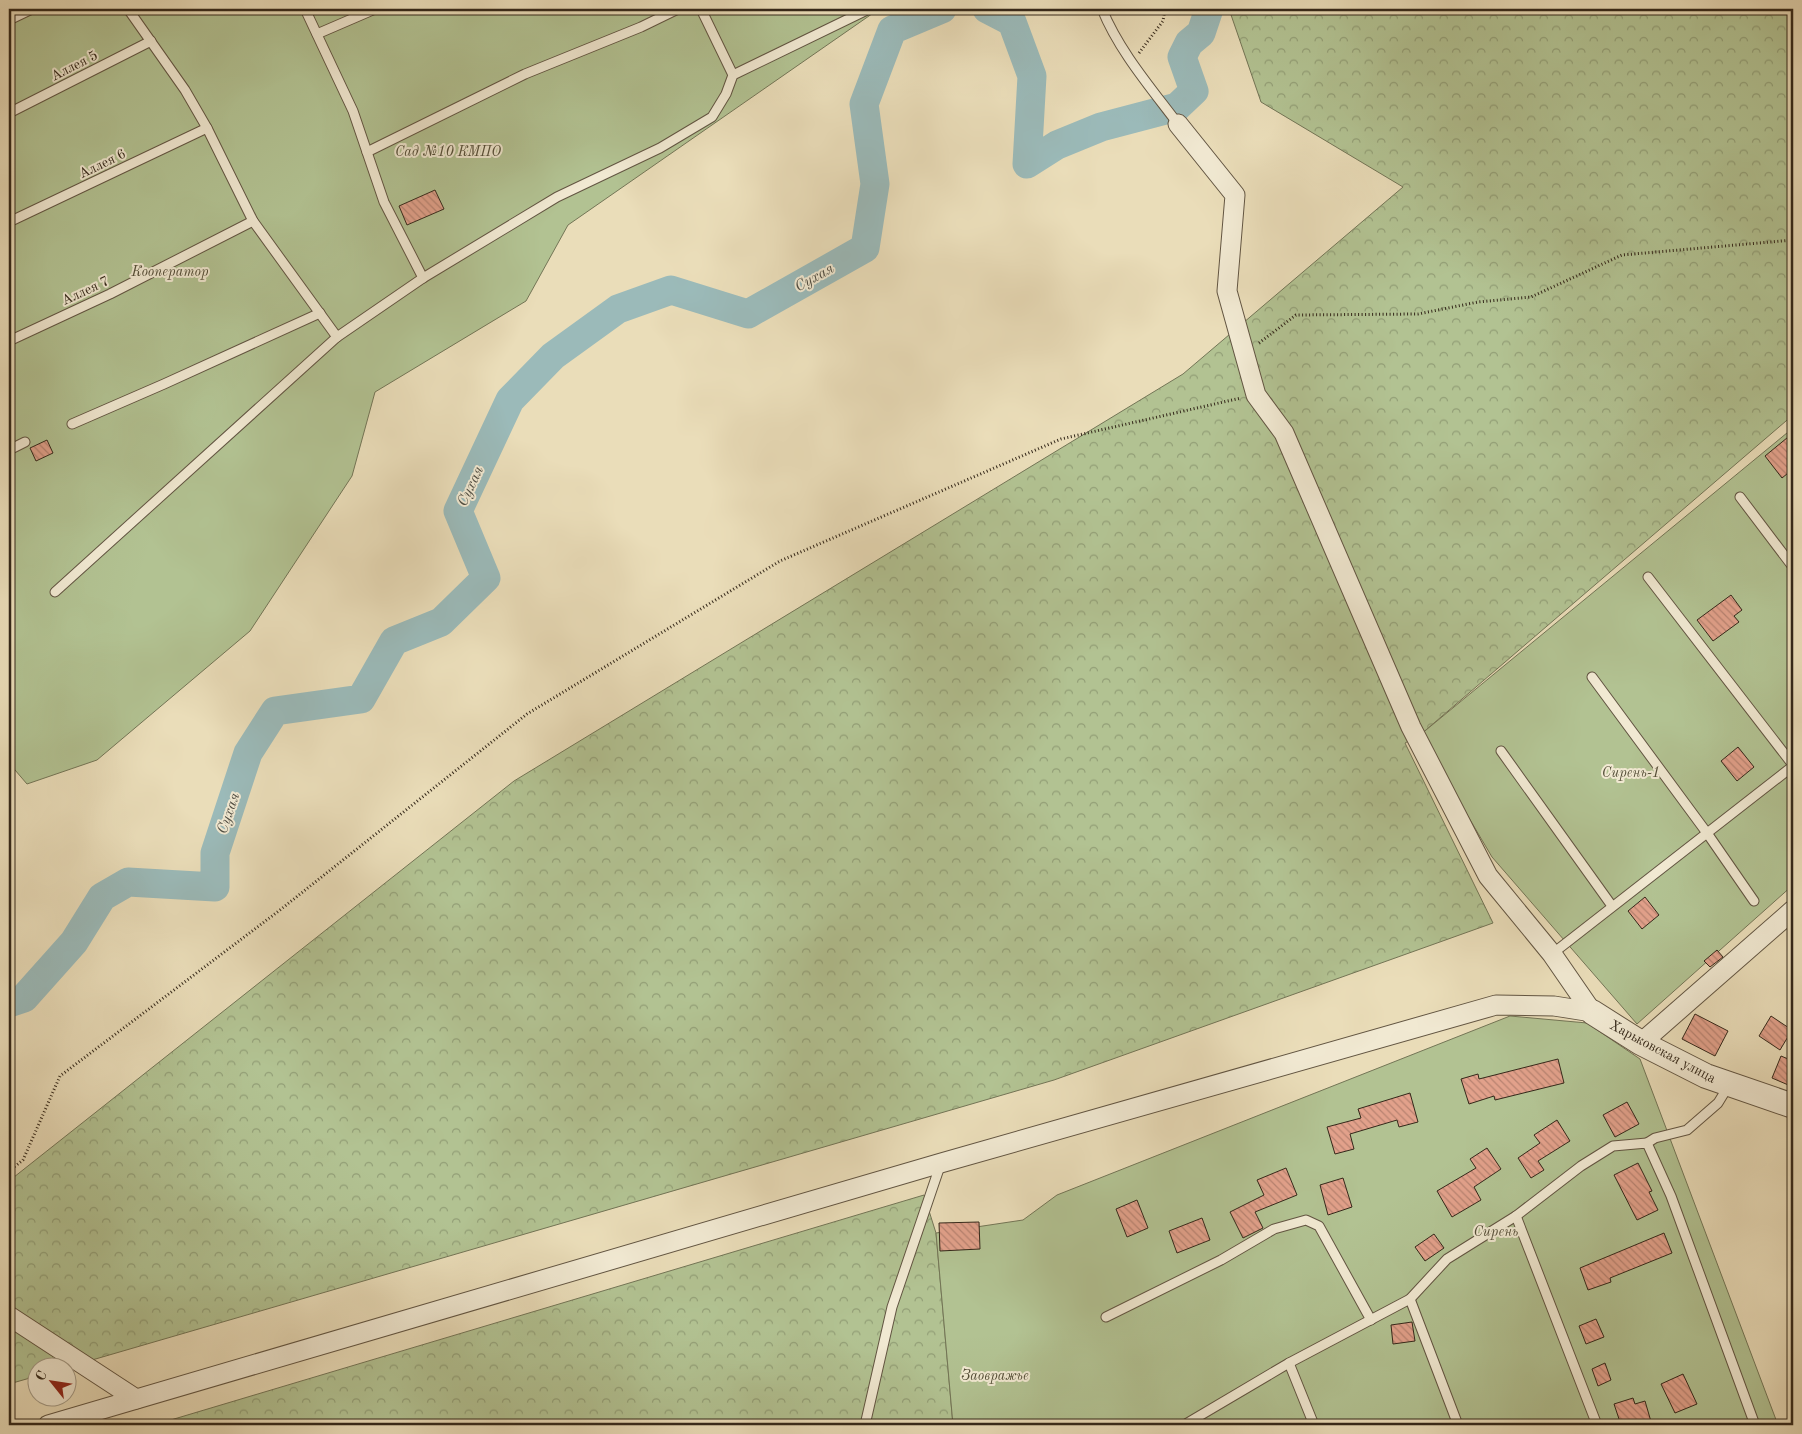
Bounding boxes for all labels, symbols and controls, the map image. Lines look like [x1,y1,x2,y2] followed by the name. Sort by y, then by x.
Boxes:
[49,48,100,84] street label: Аллея 5
[395,145,501,159] park label: Сад №10 КМПО
[77,147,128,181] street label: Аллея 6
[793,261,837,295] water label: Сухая
[131,265,209,280] park label: Кооператор
[60,274,111,308] street label: Аллея 7
[456,464,487,509] water label: Сухая
[1602,766,1660,781] park label: Сирень-1
[215,791,243,836] water label: Сухая
[1607,1018,1718,1086] street label: Харьковская улица
[1473,1225,1519,1240] park label: Сирень
[28,1356,78,1406] north arrow
[33,1368,50,1384] text: С
[961,1368,1029,1384] park label: Заовражье

